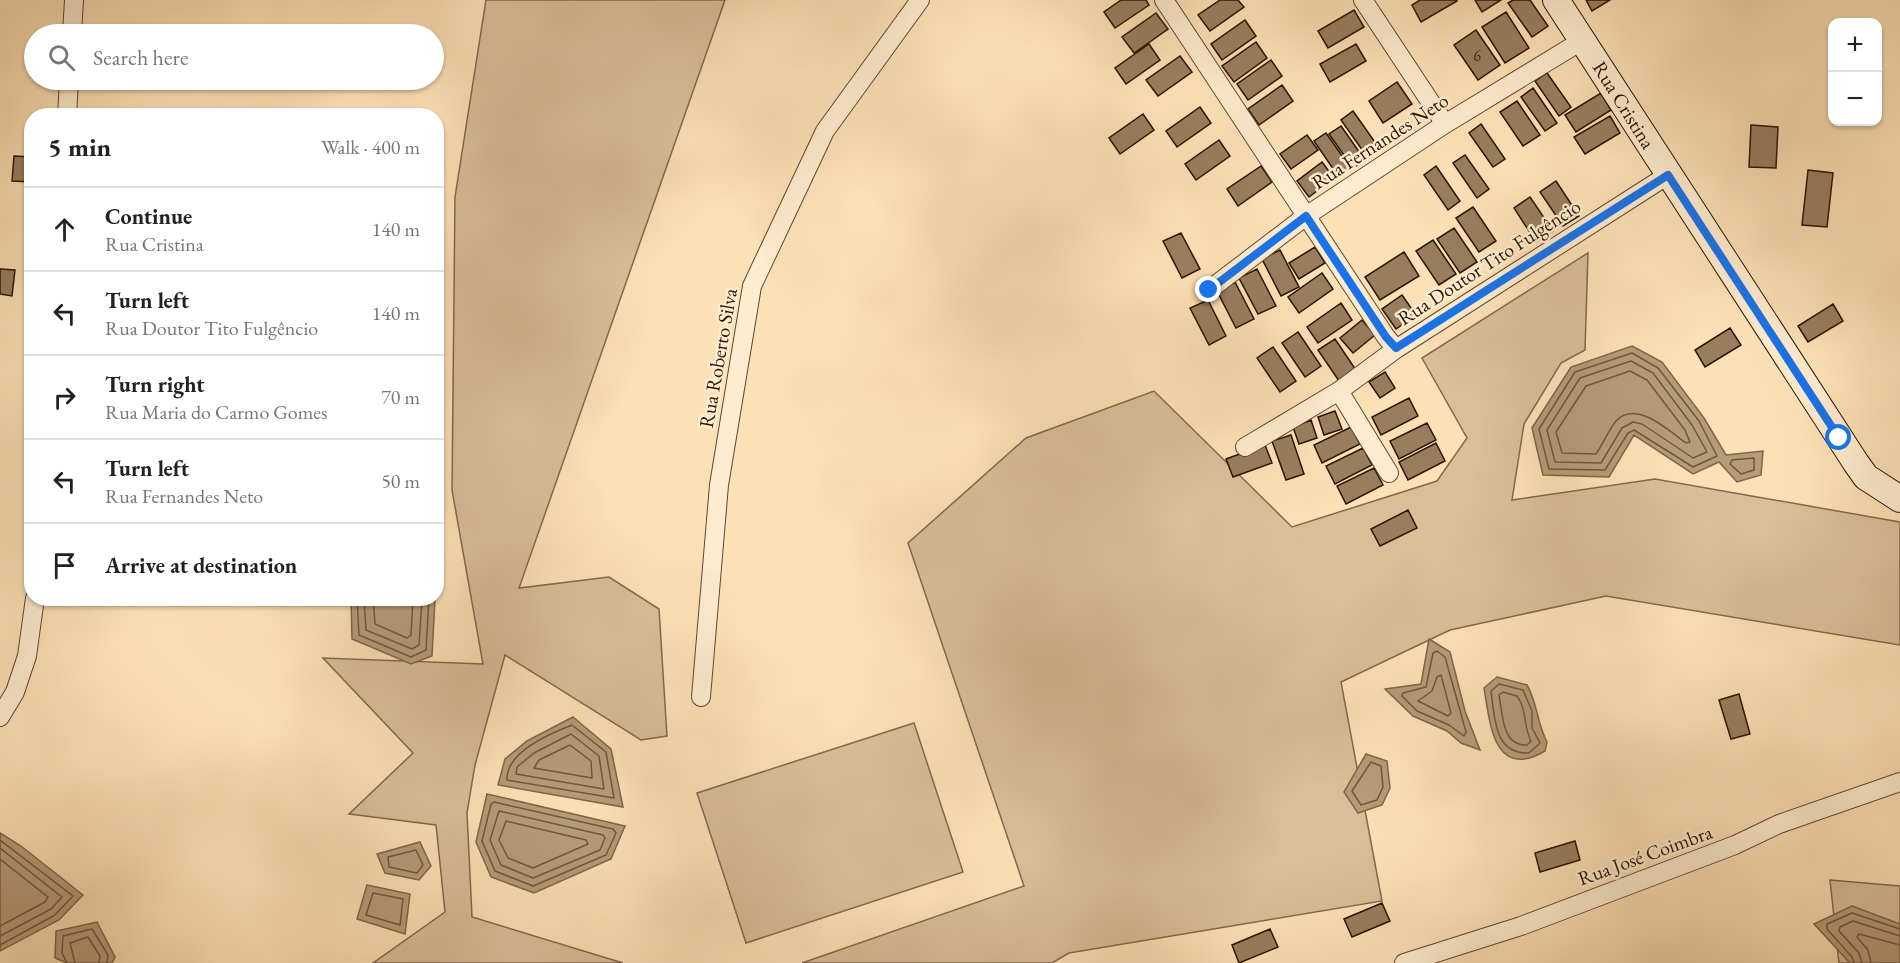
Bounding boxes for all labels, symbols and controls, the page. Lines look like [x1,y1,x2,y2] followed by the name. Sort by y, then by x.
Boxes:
[1828,18,1882,126] map controls
[1828,18,1882,72] button: +
[24,24,444,90] search box
[45,41,78,74] icon: search
[93,43,188,72] text: Search here
[1473,45,1481,66] house number: 6
[1587,56,1661,154] street label: Rua Cristina
[1828,72,1882,126] button: −
[1307,87,1454,195] street label: Rua Fernandes Neto
[48,130,111,164] text: 5 min
[321,134,420,160] text: Walk · 400 m
[1393,193,1586,331] street label: Rua Doutor Tito Fulgêncio
[105,202,192,231] text: Continue
[48,213,81,246] icon: ahead
[372,216,420,242] text: 140 m
[105,231,204,257] text: Rua Cristina
[1195,276,1221,302] route end
[105,286,189,315] text: Turn left
[693,286,743,430] street label: Rua Roberto Silva
[48,297,81,330] icon: left
[372,300,420,326] text: 140 m
[105,315,318,341] text: Rua Doutor Tito Fulgêncio
[105,370,204,399] text: Turn right
[48,381,81,414] icon: right
[381,384,420,410] text: 70 m
[105,399,328,425] text: Rua Maria do Carmo Gomes
[1825,424,1851,450] route start
[105,454,189,483] text: Turn left
[48,465,81,498] icon: left
[381,468,420,494] text: 50 m
[105,483,263,509] text: Rua Fernandes Neto
[48,549,81,582] icon: arrive
[105,551,297,580] text: Arrive at destination
[1574,819,1716,891] street label: Rua José Coimbra

